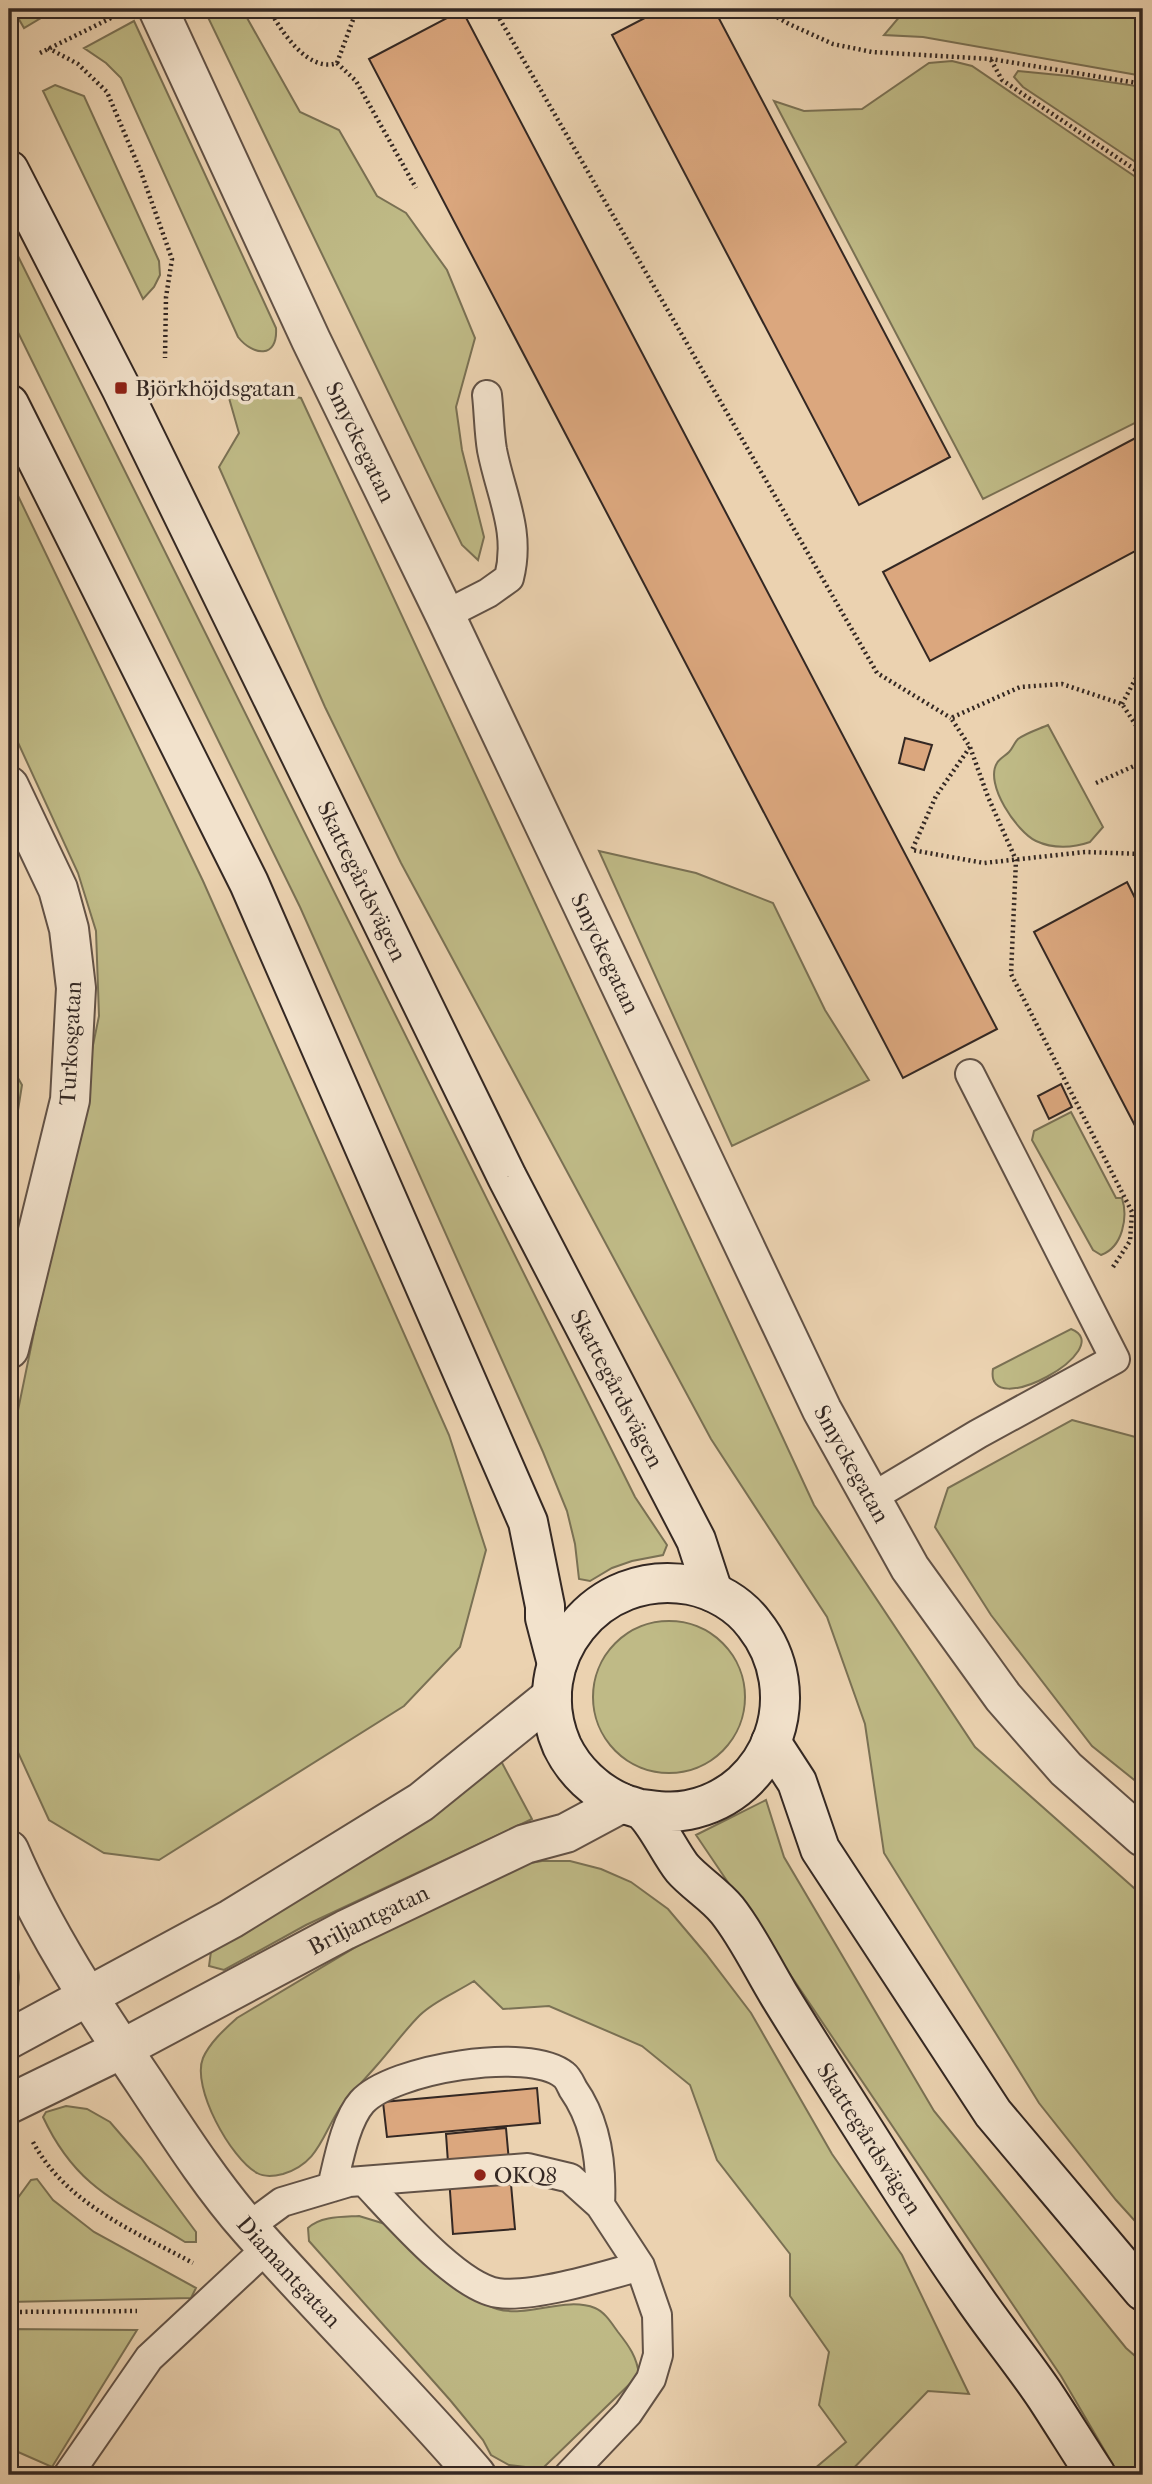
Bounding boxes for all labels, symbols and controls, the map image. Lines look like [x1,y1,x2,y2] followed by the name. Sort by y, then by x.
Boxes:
[135,375,296,402] place label: Björkhöjdsgatan
[320,378,401,507] street label: Smyckegatan
[113,380,129,396] marker: Björkhöjdsgatan
[311,797,413,966] street label: Skattegårdsvägen
[565,889,645,1019] street label: Smyckegatan
[54,980,87,1106] street label: Turkosgatan
[564,1305,669,1473] street label: Skattegårdsvägen
[808,1401,895,1528] street label: Smyckegatan
[304,1879,434,1961] street label: Briljantgatan
[811,2058,928,2220] street label: Skattegårdsvägen
[494,2162,557,2189] place label: OKQ8
[472,2167,488,2183] marker: OKQ8
[231,2211,347,2334] street label: Diamantgatan

